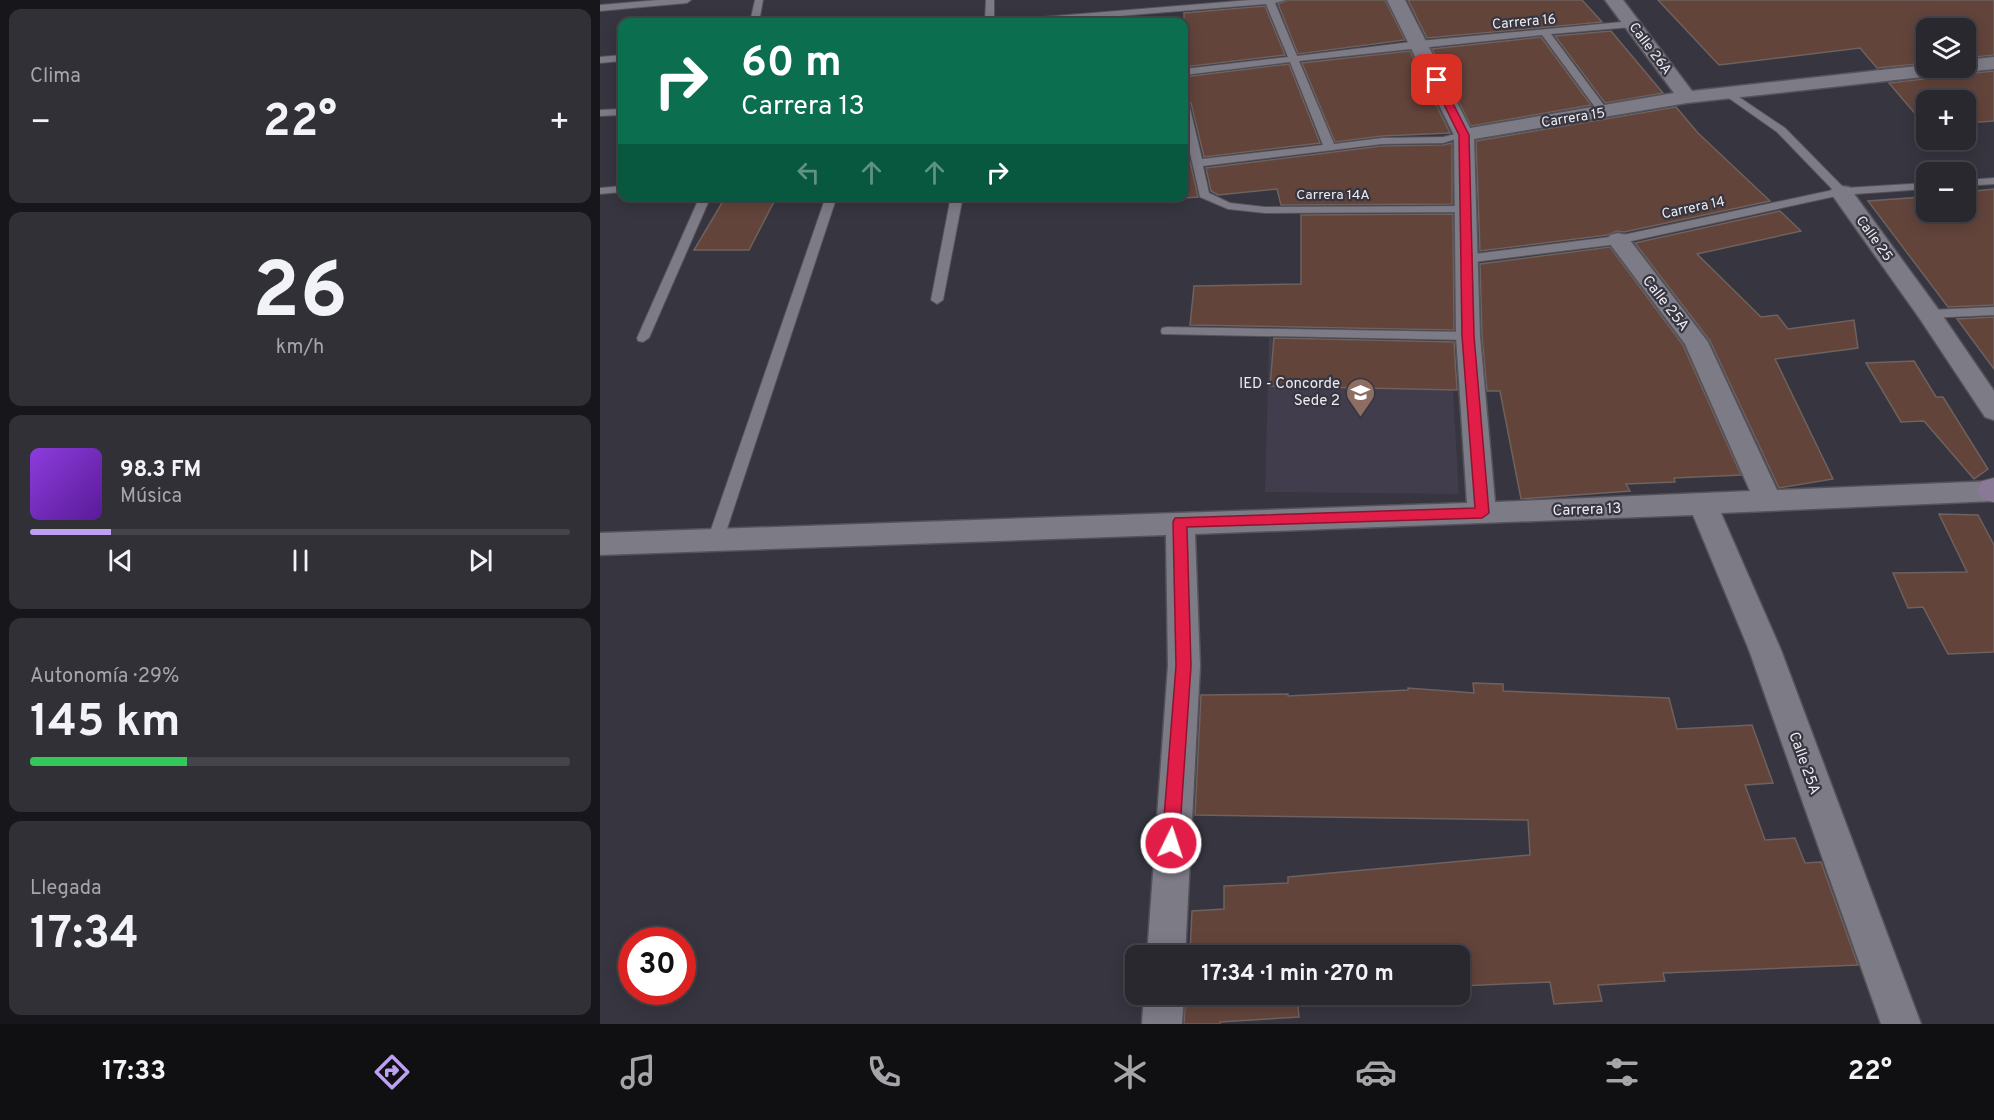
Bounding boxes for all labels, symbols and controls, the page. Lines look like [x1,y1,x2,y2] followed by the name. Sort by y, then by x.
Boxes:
[1491,11,1557,34] street label: Carrera 16
[1916,18,1976,222] map controls
[1916,18,1976,78] button: layers
[1625,20,1675,78] street label: Calle 26A
[741,38,842,91] text: 60 m
[642,42,720,120] icon: right
[1411,54,1462,105] pin
[1420,63,1453,96] icon: arrive
[30,64,81,90] text: Clima
[741,90,865,124] text: Carrera 13
[1916,90,1976,150] button: +
[263,95,337,152] text: 22°
[30,103,51,145] text: −
[549,103,570,145] text: +
[1540,105,1606,132] street label: Carrera 15
[792,156,825,189] icon: left
[855,156,888,189] icon: ahead
[918,156,951,189] icon: ahead
[981,156,1014,189] icon: right
[1916,162,1976,222] button: −
[1296,187,1370,204] street label: Carrera 14A
[1660,193,1726,223] street label: Carrera 14
[1852,213,1896,265] street label: Calle 25
[252,246,348,345] text: 26
[1637,272,1692,336] street label: Calle 25A
[276,335,324,361] text: km/h
[1239,375,1340,411] place label: IED - Concorde Sede 2
[1345,376,1377,418] school or university icon: IED - Concorde Sede 2
[120,457,201,484] text: 98.3 FM
[120,484,182,510] text: Música
[1552,500,1622,521] street label: Carrera 13
[104,544,137,577] icon: previous
[284,544,317,577] icon: pause
[464,544,497,577] icon: next
[30,664,179,690] text: Autonomía · 29%
[30,695,180,752] text: 145 km
[1783,730,1824,798] street label: Calle 25A
[1139,811,1203,875] position arrow
[30,876,102,902] text: Llegada
[30,907,139,964] text: 17:34
[618,927,696,1005] speed limit sign: 30
[1201,961,1394,988] text: 17:34 · 1 min · 270 m
[371,1051,413,1093] icon: directions
[617,1051,659,1093] icon: music
[863,1051,905,1093] icon: phone
[1109,1051,1151,1093] icon: climate
[1355,1051,1397,1093] icon: car
[1601,1051,1643,1093] icon: filters
[102,1055,166,1089] text: 17:33
[1848,1055,1892,1089] text: 22°

